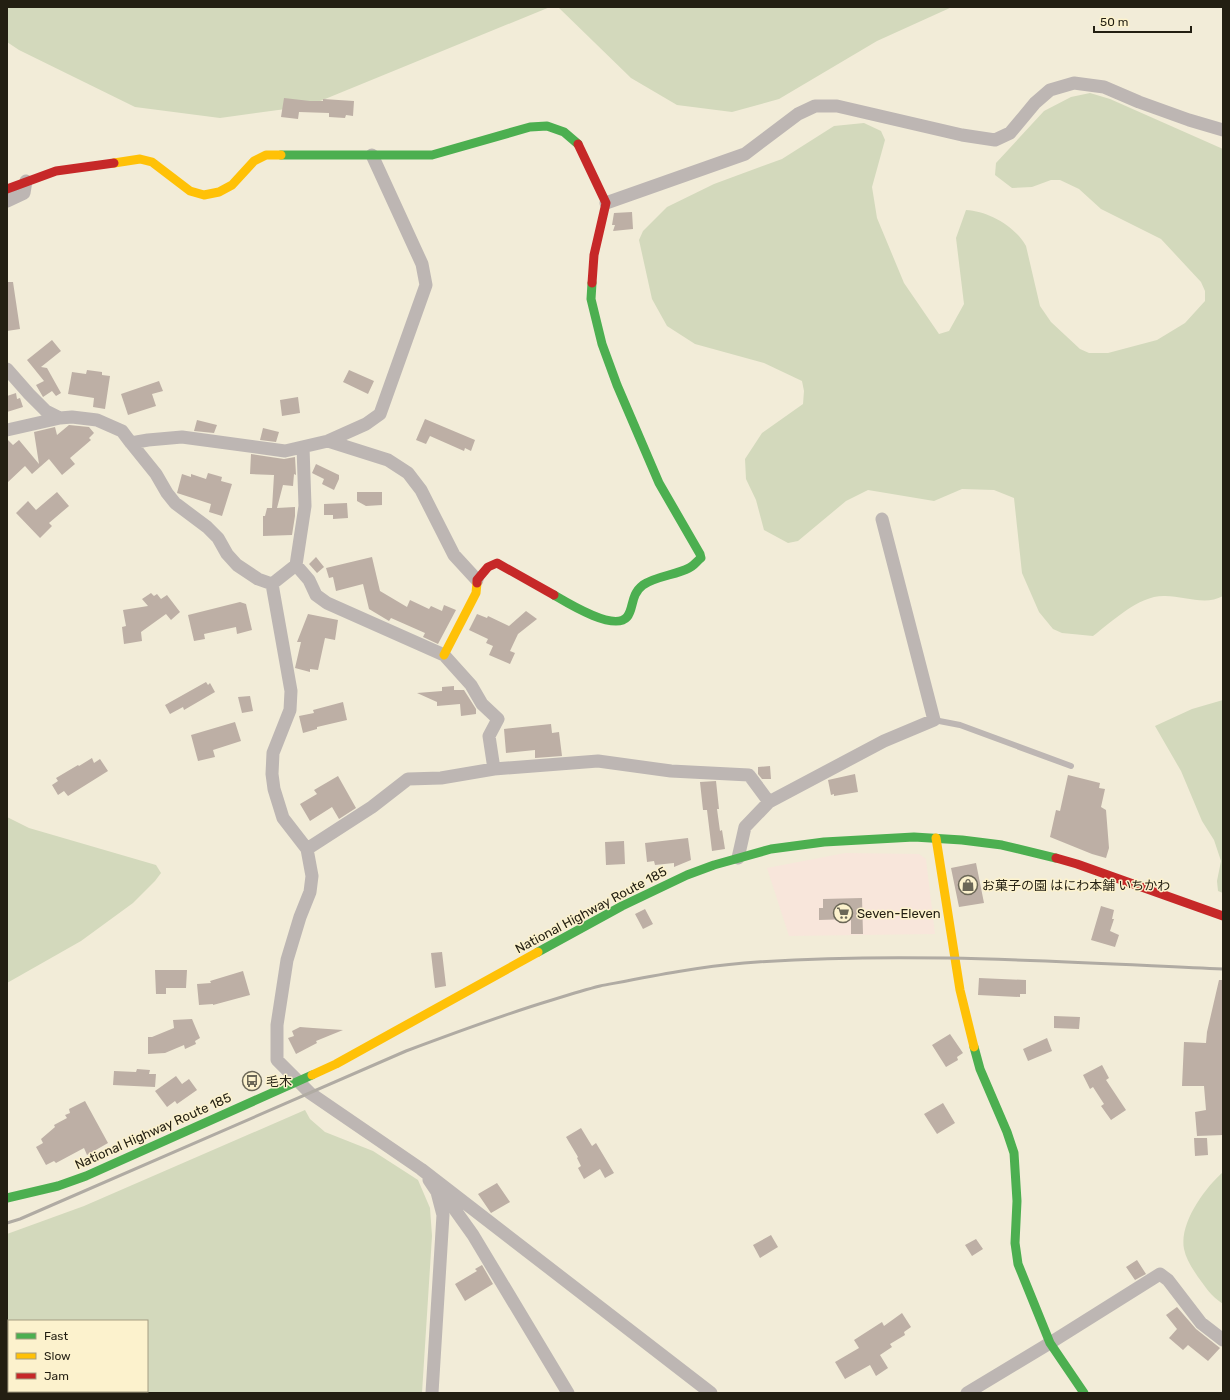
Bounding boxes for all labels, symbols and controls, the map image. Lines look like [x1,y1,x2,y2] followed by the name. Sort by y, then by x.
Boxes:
[1094,8,1191,34] scale bar
[1100,15,1128,29] text: 50 m
[513,863,670,957] street label: National Highway Route 185
[957,874,979,896] shop icon: お菓子の園 はにわ本舗 いちかわ
[982,878,1170,893] place label: お菓子の園 はにわ本舗 いちかわ
[832,902,854,924] supermarket icon: Seven-Eleven
[857,906,941,921] place label: Seven-Eleven
[241,1070,263,1092] bus stop icon: 毛木
[266,1074,292,1089] place label: 毛木
[73,1090,234,1173] street label: National Highway Route 185
[8,1320,148,1392] legend
[44,1329,68,1343] text: Fast
[44,1349,71,1363] text: Slow
[44,1369,69,1383] text: Jam

